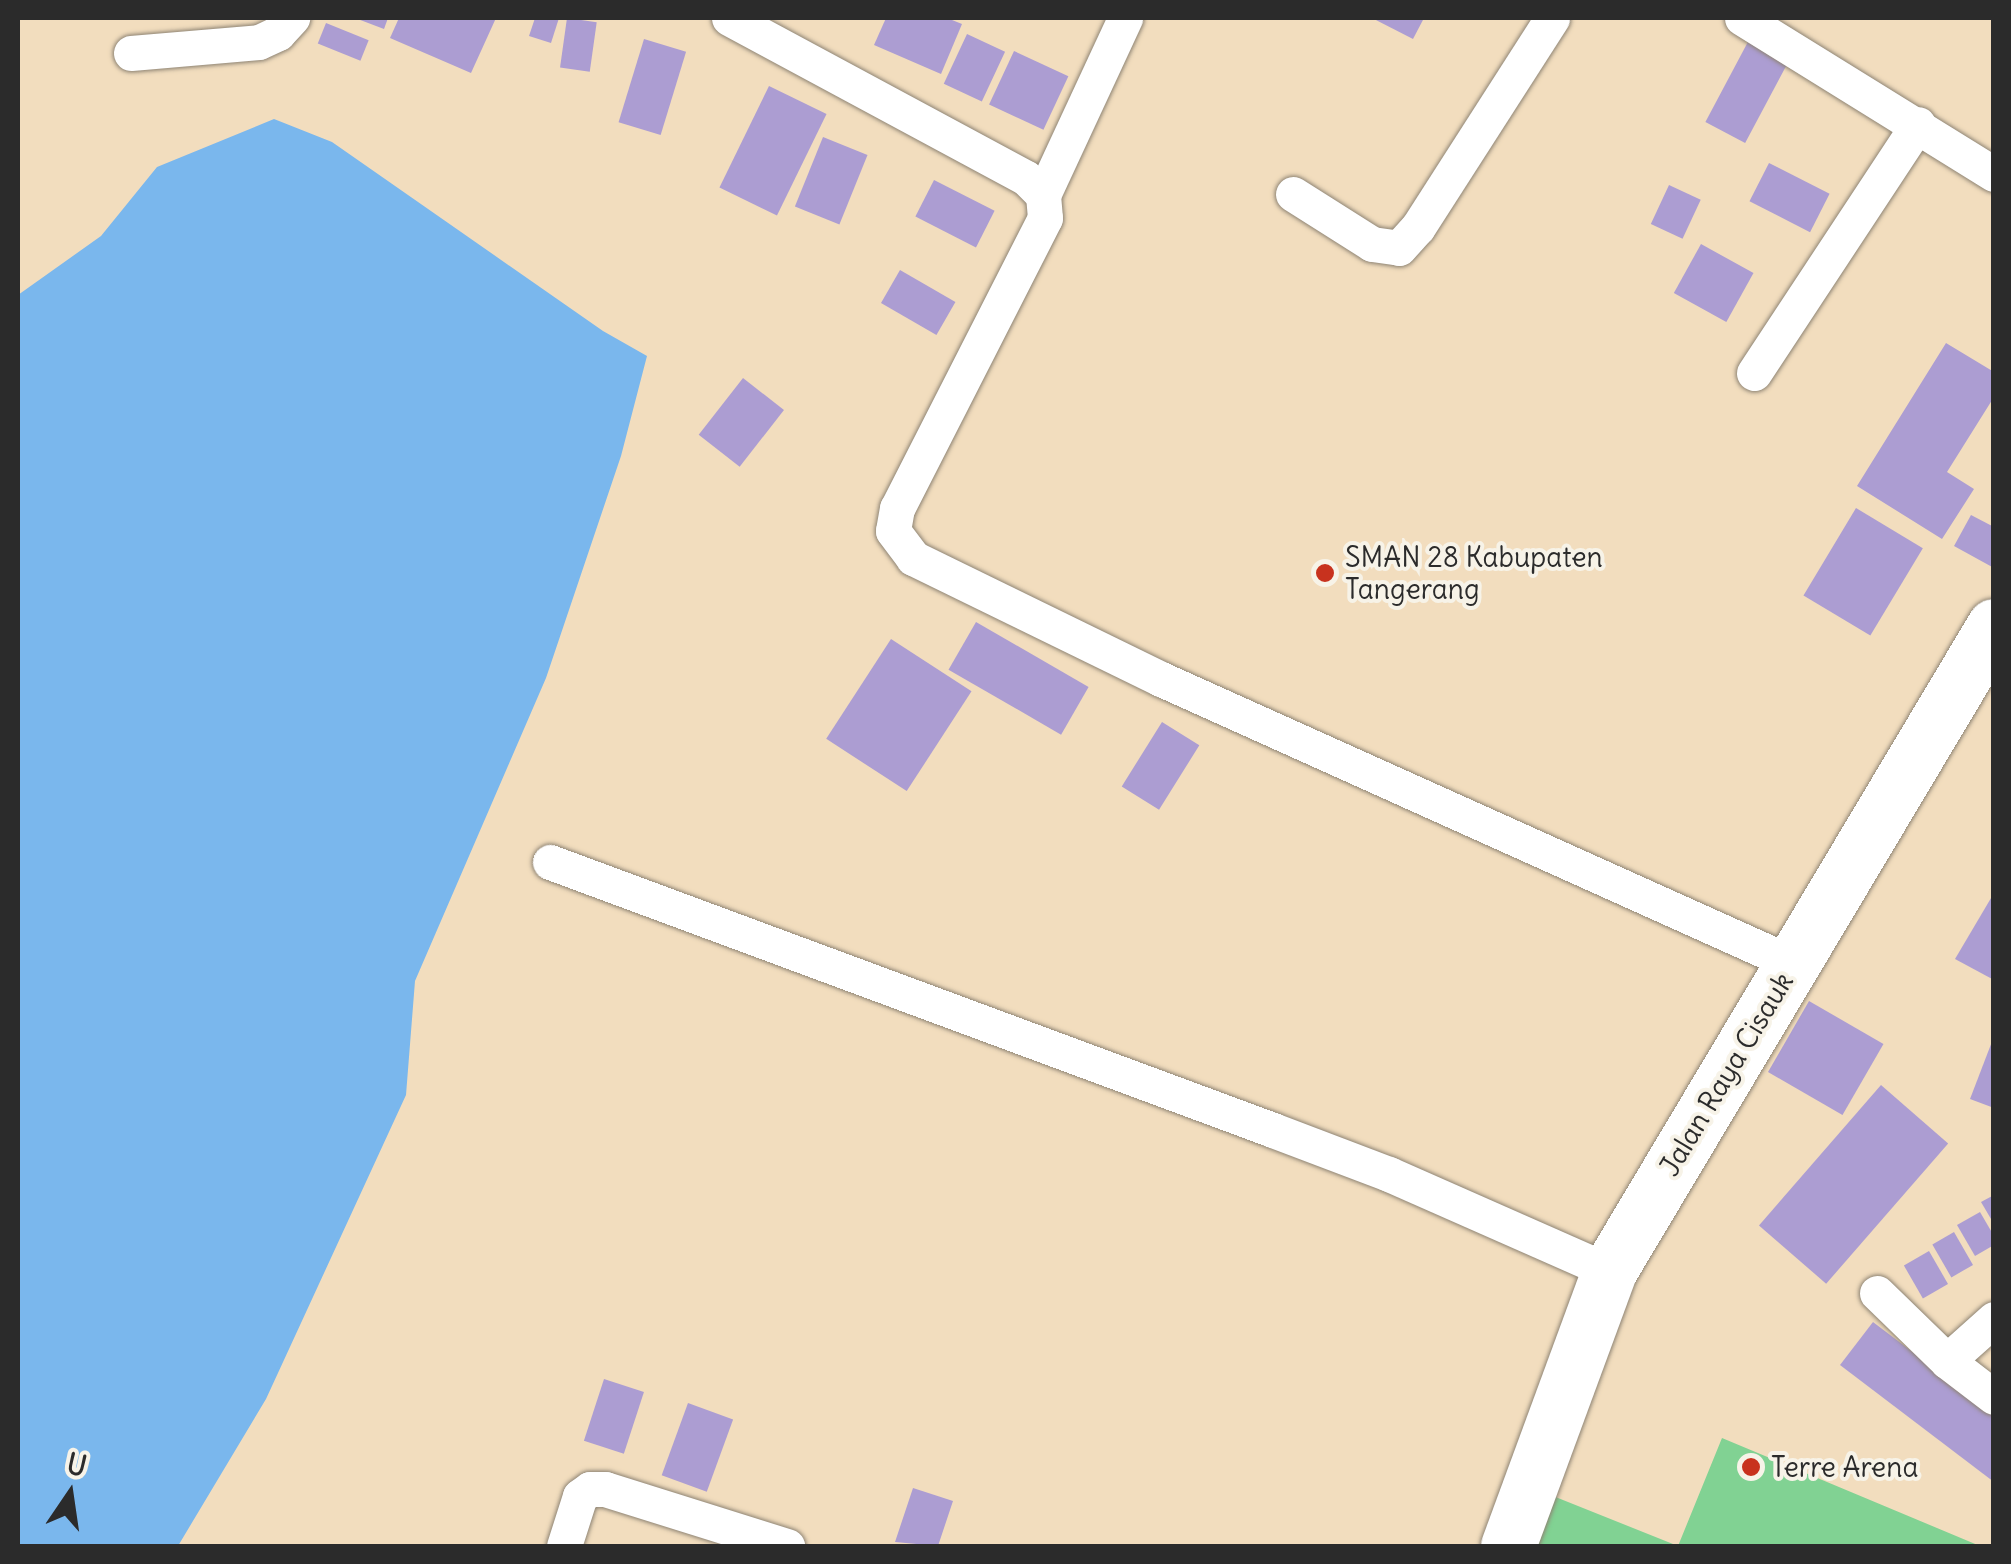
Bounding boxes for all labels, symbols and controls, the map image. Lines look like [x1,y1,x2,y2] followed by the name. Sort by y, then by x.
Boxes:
[1345,540,1603,606] place label: SMAN 28 Kabupaten Tangerang
[1314,562,1336,584] marker: SMAN 28 Kabupaten Tangerang
[1652,966,1800,1182] street label: Jalan Raya Cisauk
[20,1444,120,1544] north arrow
[63,1445,90,1484] text: U
[1771,1450,1918,1484] place label: Terre Arena
[1740,1456,1762,1478] marker: Terre Arena

